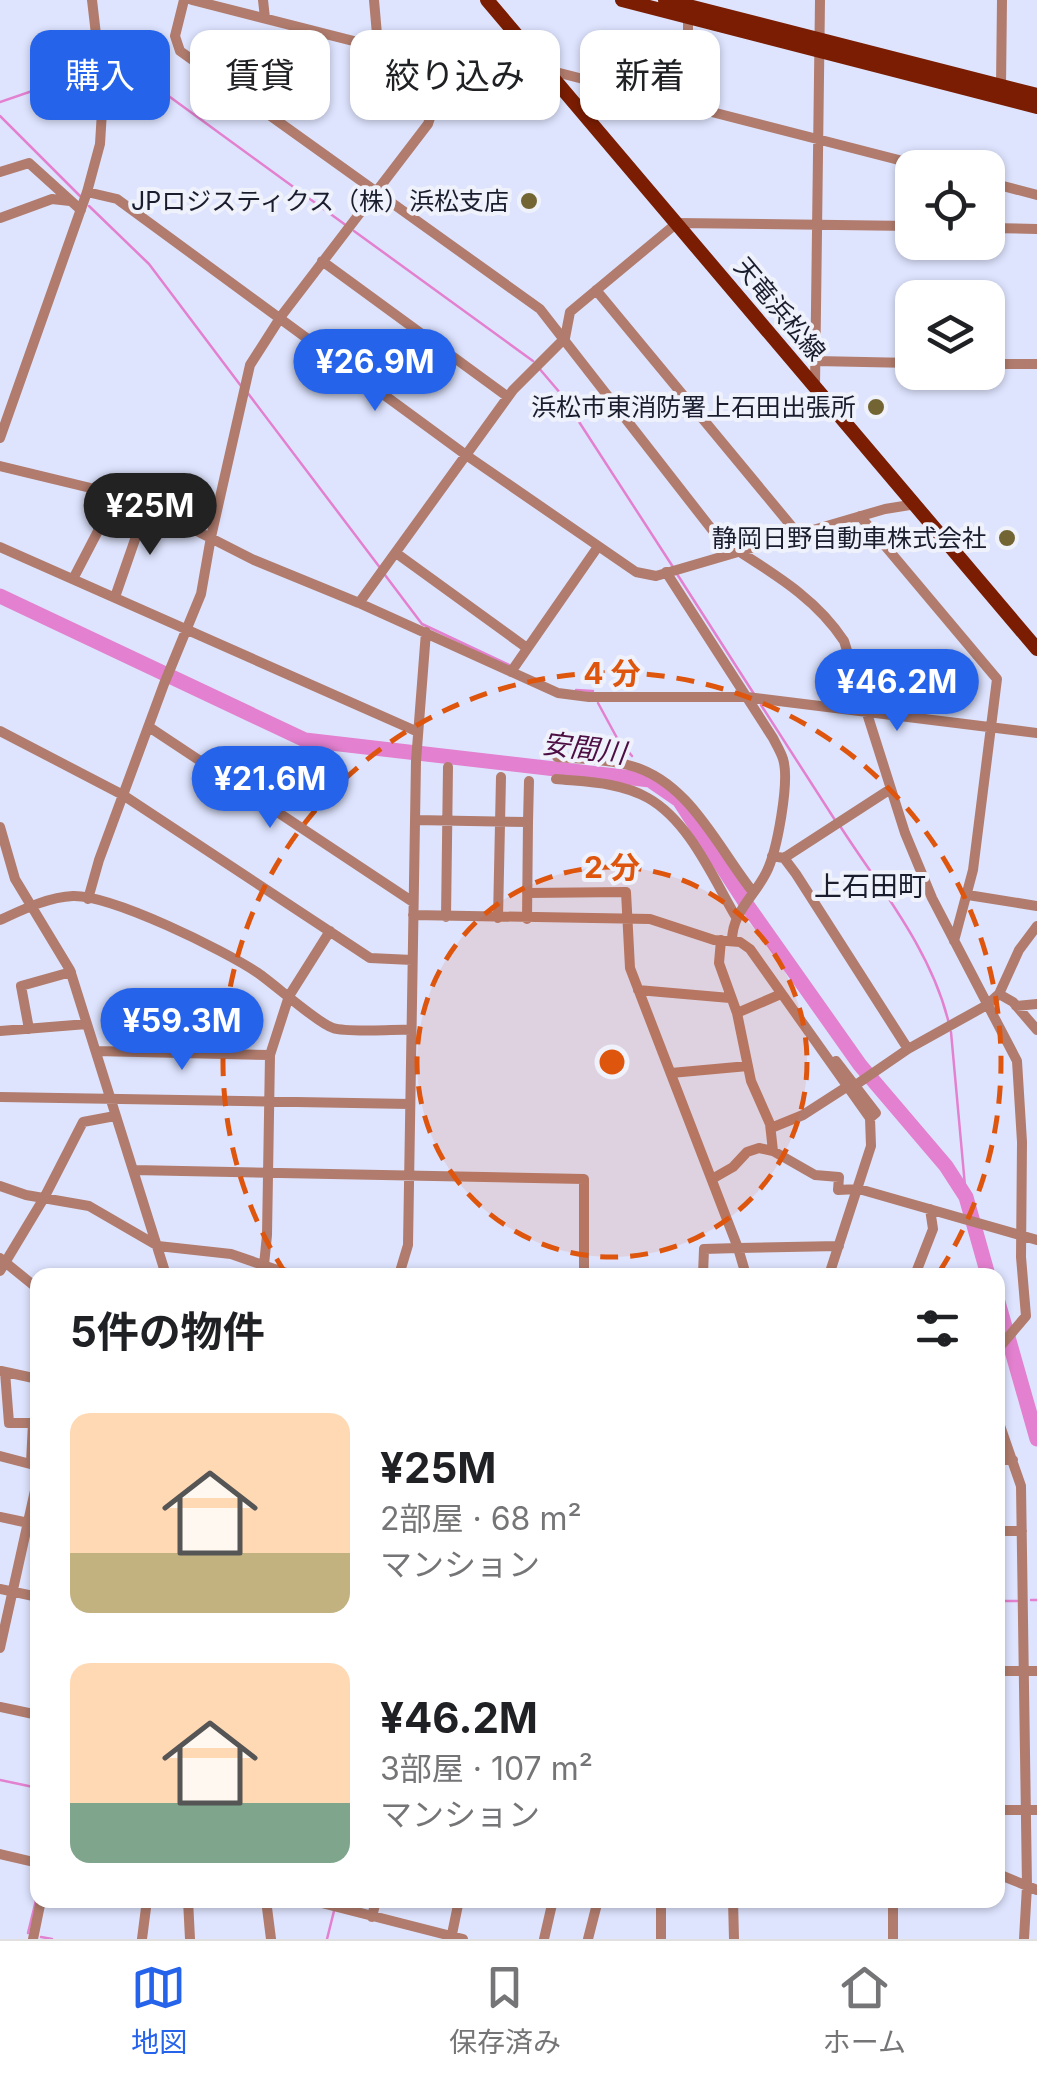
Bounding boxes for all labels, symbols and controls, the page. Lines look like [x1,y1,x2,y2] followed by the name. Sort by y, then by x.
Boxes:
[30,30,170,120] chip: 購入
[190,30,330,120] chip: 賃貸
[350,30,560,120] chip: 絞り込み
[580,30,720,120] chip: 新着
[895,150,1005,390] map controls
[895,150,1005,260] button: locate
[131,186,509,216] place label: JPロジスティクス（株）浜松支店
[518,190,540,212] marker: JPロジスティクス（株）浜松支店
[728,251,832,367] street label: 天竜浜松線
[895,280,1005,390] button: layers
[294,329,456,414] pin: ¥26.9M
[315,342,435,381] text: ¥26.9M
[531,392,856,422] place label: 浜松市東消防署上石田出張所
[865,396,887,418] marker: 浜松市東消防署上石田出張所
[91,473,209,558] pin: ¥25M
[106,486,194,525] text: ¥25M
[712,523,987,553] place label: 静岡日野自動車株式会社
[996,527,1018,549] marker: 静岡日野自動車株式会社
[816,649,978,734] pin: ¥46.2M
[583,655,641,691] text: 4 分
[837,662,957,701] text: ¥46.2M
[540,726,631,770] water label: 安間川
[189,746,351,831] pin: ¥21.6M
[214,759,326,798] text: ¥21.6M
[584,849,640,885] text: 2 分
[814,869,926,903] district label: 上石田町
[101,988,263,1073] pin: ¥59.3M
[123,1001,241,1040] text: ¥59.3M
[594,1044,630,1080] centre of rings
[910,1301,965,1356] icon: filters
[70,1306,265,1357] text: 5件の物件
[380,1442,496,1493] text: ¥25M
[150,1453,270,1573] icon: home
[380,1499,582,1538] text: 2部屋 · 68 m²
[380,1545,540,1584] text: マンション
[380,1692,538,1743] text: ¥46.2M
[150,1703,270,1823] icon: home
[380,1749,593,1788] text: 3部屋 · 107 m²
[380,1795,540,1834] text: マンション
[131,1960,187,2060] tab: 地図
[449,1960,561,2060] tab: 保存済み
[823,1960,906,2060] tab: ホーム

